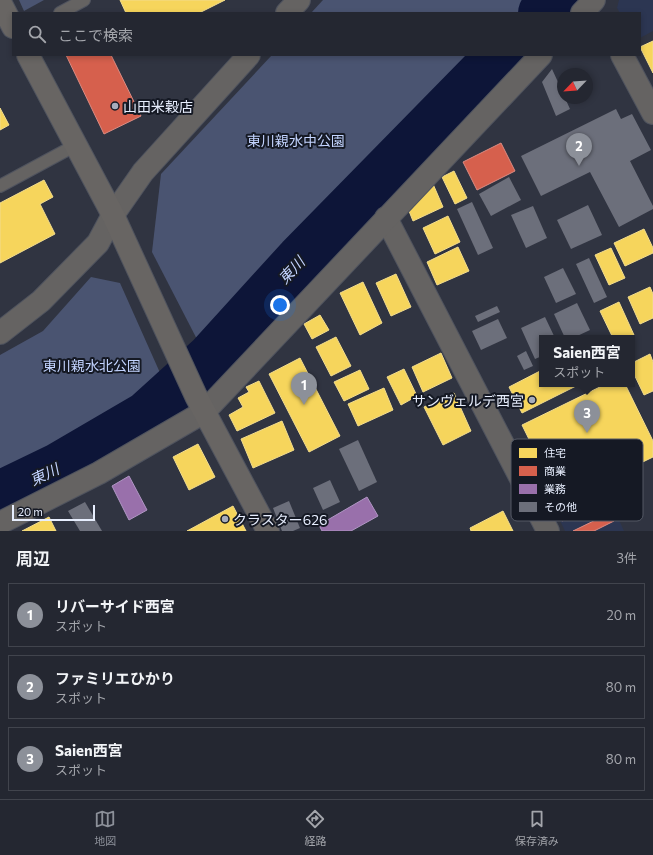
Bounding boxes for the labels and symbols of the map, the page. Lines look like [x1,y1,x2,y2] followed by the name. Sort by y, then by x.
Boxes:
[557,68,593,104] north arrow
[123,98,193,115] place label: 山田米穀店
[110,101,120,111] marker: 山田米穀店
[247,132,345,149] park label: 東川親水中公園
[566,133,592,166] pin: 2
[274,251,309,287] water label: 東川
[270,295,290,315] your location
[43,357,141,374] park label: 東川親水北公園
[291,372,317,405] pin: 1
[412,392,524,409] place label: サンヴェルデ西宮
[527,395,537,405] marker: サンヴェルデ西宮
[574,400,600,433] pin: 3
[511,439,643,521] legend
[544,446,566,459] text: 住宅
[27,458,63,489] water label: 東川
[544,464,566,477] text: 商業
[544,482,566,495] text: 業務
[544,500,577,513] text: その他
[12,503,95,522] scale bar
[233,511,327,528] place label: クラスター626
[220,514,230,524] marker: クラスター626

